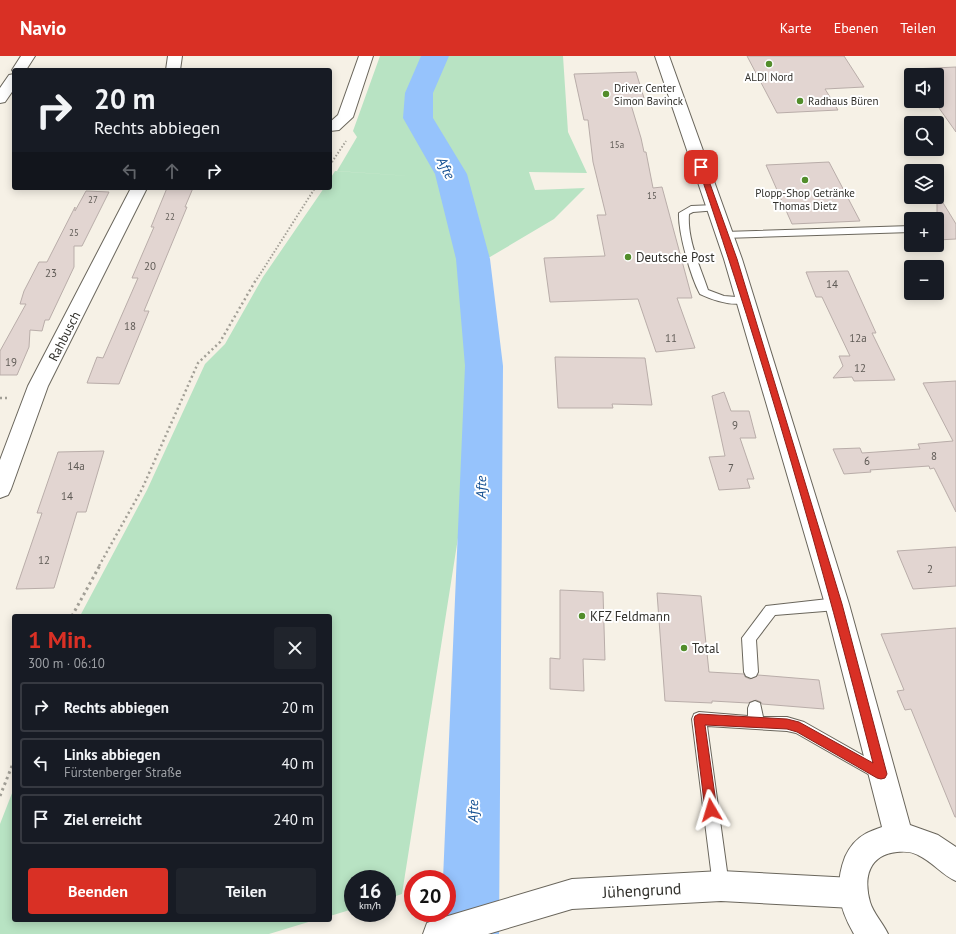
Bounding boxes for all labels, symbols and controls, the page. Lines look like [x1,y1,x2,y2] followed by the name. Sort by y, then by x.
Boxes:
[20,16,66,40] text: Navio
[780,19,812,37] text: Karte
[834,19,878,37] text: Ebenen
[900,19,936,37] text: Teilen
[764,59,774,69] marker: ALDI Nord
[904,68,944,300] map controls
[904,68,944,108] button: sound
[745,70,793,84] place label: ALDI Nord
[94,80,155,117] text: 20 m
[614,81,684,108] place label: Driver Center Simon Bavinck
[28,84,80,136] icon: right
[601,89,611,99] marker: Driver Center Simon Bavinck
[808,94,878,108] place label: Radhaus Büren
[795,96,805,106] marker: Radhaus Büren
[94,116,220,139] text: Rechts abbiegen
[904,116,944,156] button: search
[610,139,624,150] house number: 15a
[684,150,718,184] pin
[432,153,459,183] water label: Afte
[690,156,712,178] icon: arrive
[119,160,141,182] icon: left
[161,160,183,182] icon: ahead
[203,160,225,182] icon: right
[904,164,944,204] button: layers
[800,175,810,185] marker: Plopp-Shop Getränke Thomas Dietz
[755,186,855,213] place label: Plopp-Shop Getränke Thomas Dietz
[647,190,657,201] house number: 15
[88,194,98,205] house number: 27
[165,211,175,222] house number: 22
[904,212,944,252] button: +
[69,227,79,238] house number: 25
[636,249,715,266] place label: Deutsche Post
[623,252,633,262] marker: Deutsche Post
[144,259,156,273] house number: 20
[904,260,944,300] button: −
[45,266,57,280] house number: 23
[826,277,838,291] house number: 14
[45,308,84,364] street label: Rahbusch
[124,319,136,333] house number: 18
[665,331,677,345] house number: 11
[849,331,867,345] house number: 12a
[5,355,17,369] house number: 19
[854,361,866,375] house number: 12
[732,418,738,432] house number: 9
[931,449,937,463] house number: 8
[864,454,870,468] house number: 6
[67,459,85,473] house number: 14a
[728,461,734,475] house number: 7
[472,475,490,500] water label: Afte
[61,489,73,503] house number: 14
[38,553,50,567] house number: 12
[927,562,933,576] house number: 2
[590,608,670,625] place label: KFZ Feldmann
[577,611,587,621] marker: KFZ Feldmann
[28,624,92,655] text: 1 Min.
[274,627,316,669] button: close
[692,640,719,657] place label: Total
[679,643,689,653] marker: Total
[28,655,105,672] text: 300 m · 06:10
[30,696,52,718] icon: right
[64,698,169,717] text: Rechts abbiegen
[281,698,314,717] text: 20 m
[64,745,160,764] text: Links abbiegen
[30,752,52,774] icon: left
[281,754,314,773] text: 40 m
[64,764,182,781] text: Fürstenberger Straße
[690,789,732,831] position arrow
[464,799,482,824] water label: Afte
[30,808,52,830] icon: arrive
[64,810,142,829] text: Ziel erreicht
[273,810,314,829] text: 240 m
[28,868,168,914] button: Beenden
[176,868,316,914] button: Teilen
[404,870,456,922] speed limit sign: 20
[359,878,381,904] text: 16
[601,878,682,902] street label: Jühengrund
[359,899,381,912] text: km/h

